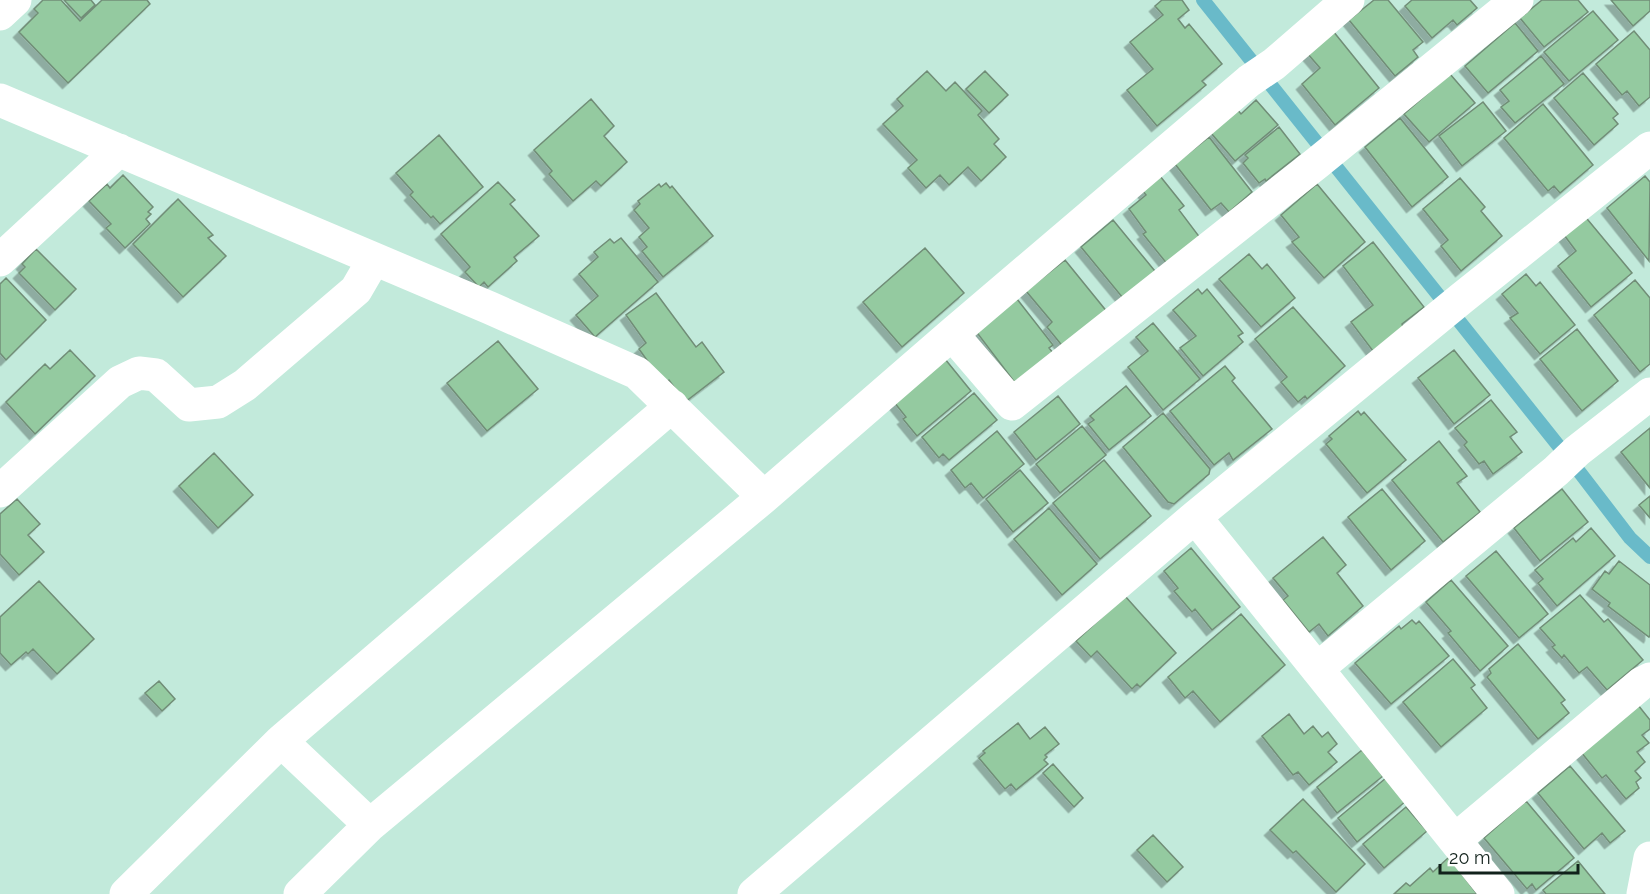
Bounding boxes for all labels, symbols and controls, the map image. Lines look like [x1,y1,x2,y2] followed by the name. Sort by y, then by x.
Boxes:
[1440,837,1578,875] scale bar
[1449,847,1491,868] text: 20 m

